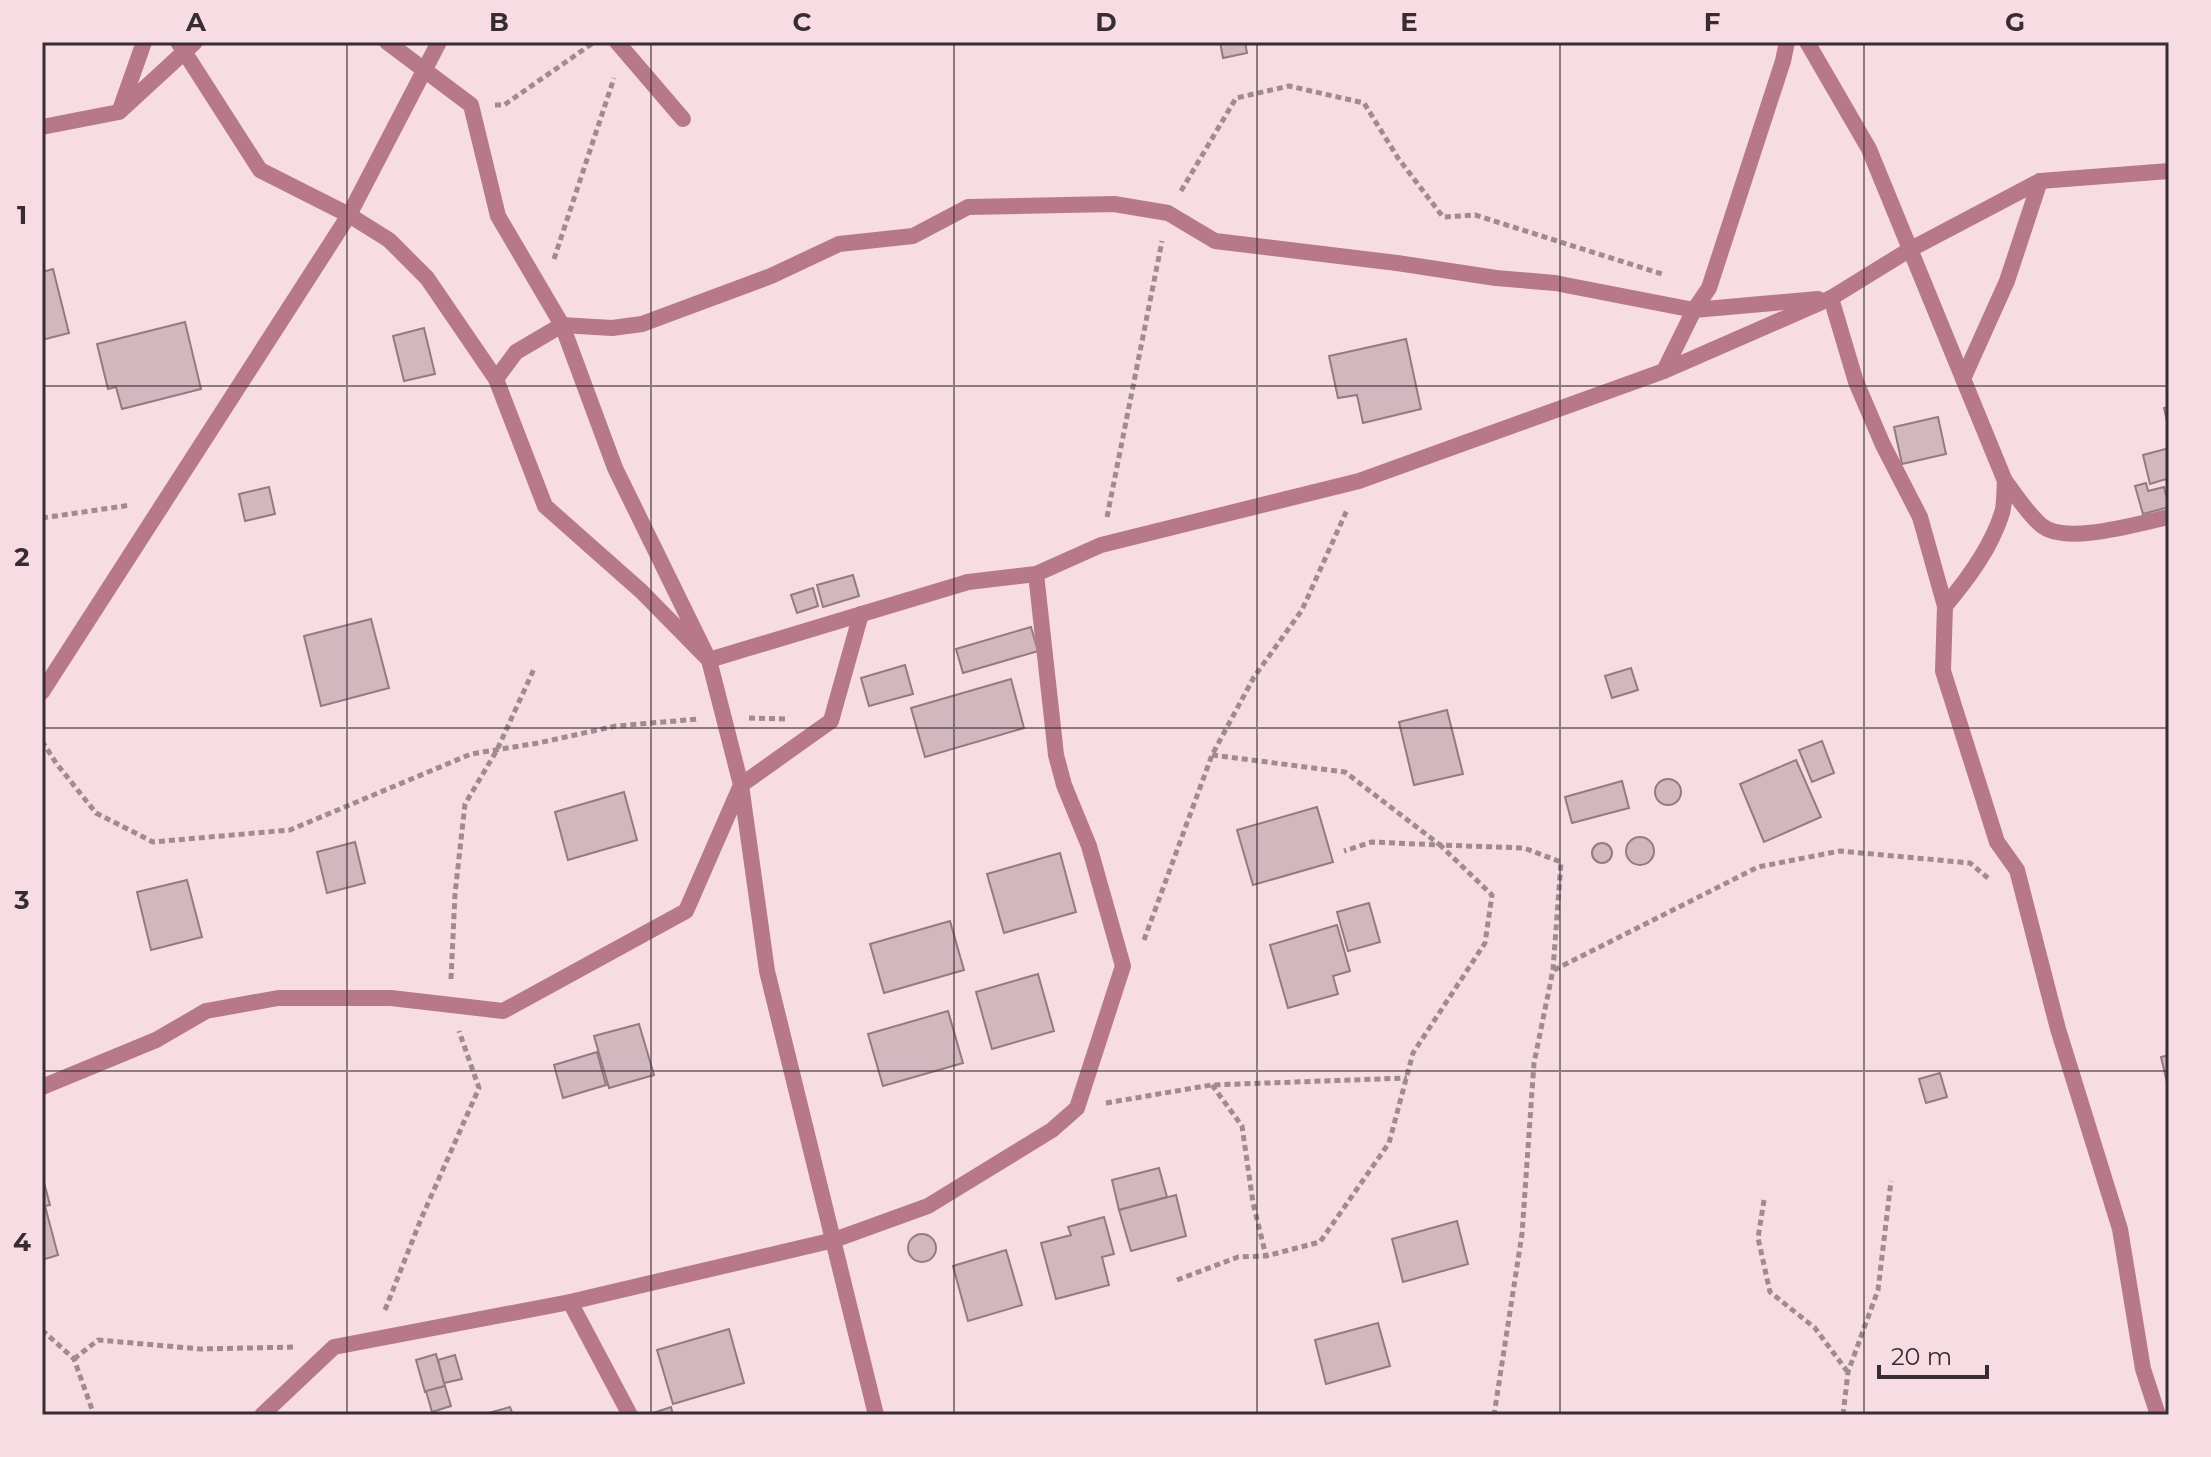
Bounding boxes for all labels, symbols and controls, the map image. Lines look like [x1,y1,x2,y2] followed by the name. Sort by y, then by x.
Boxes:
[185,6,207,38] text: A
[489,6,509,38] text: B
[793,6,812,38] text: C
[1095,6,1117,38] text: D
[1400,6,1418,38] text: E
[1704,6,1720,38] text: F
[2005,6,2025,38] text: G
[17,199,27,231] text: 1
[14,541,30,573] text: 2
[13,884,30,916] text: 3
[13,1226,31,1258] text: 4
[1879,1329,1987,1379] scale bar
[1891,1342,1952,1371] text: 20 m

